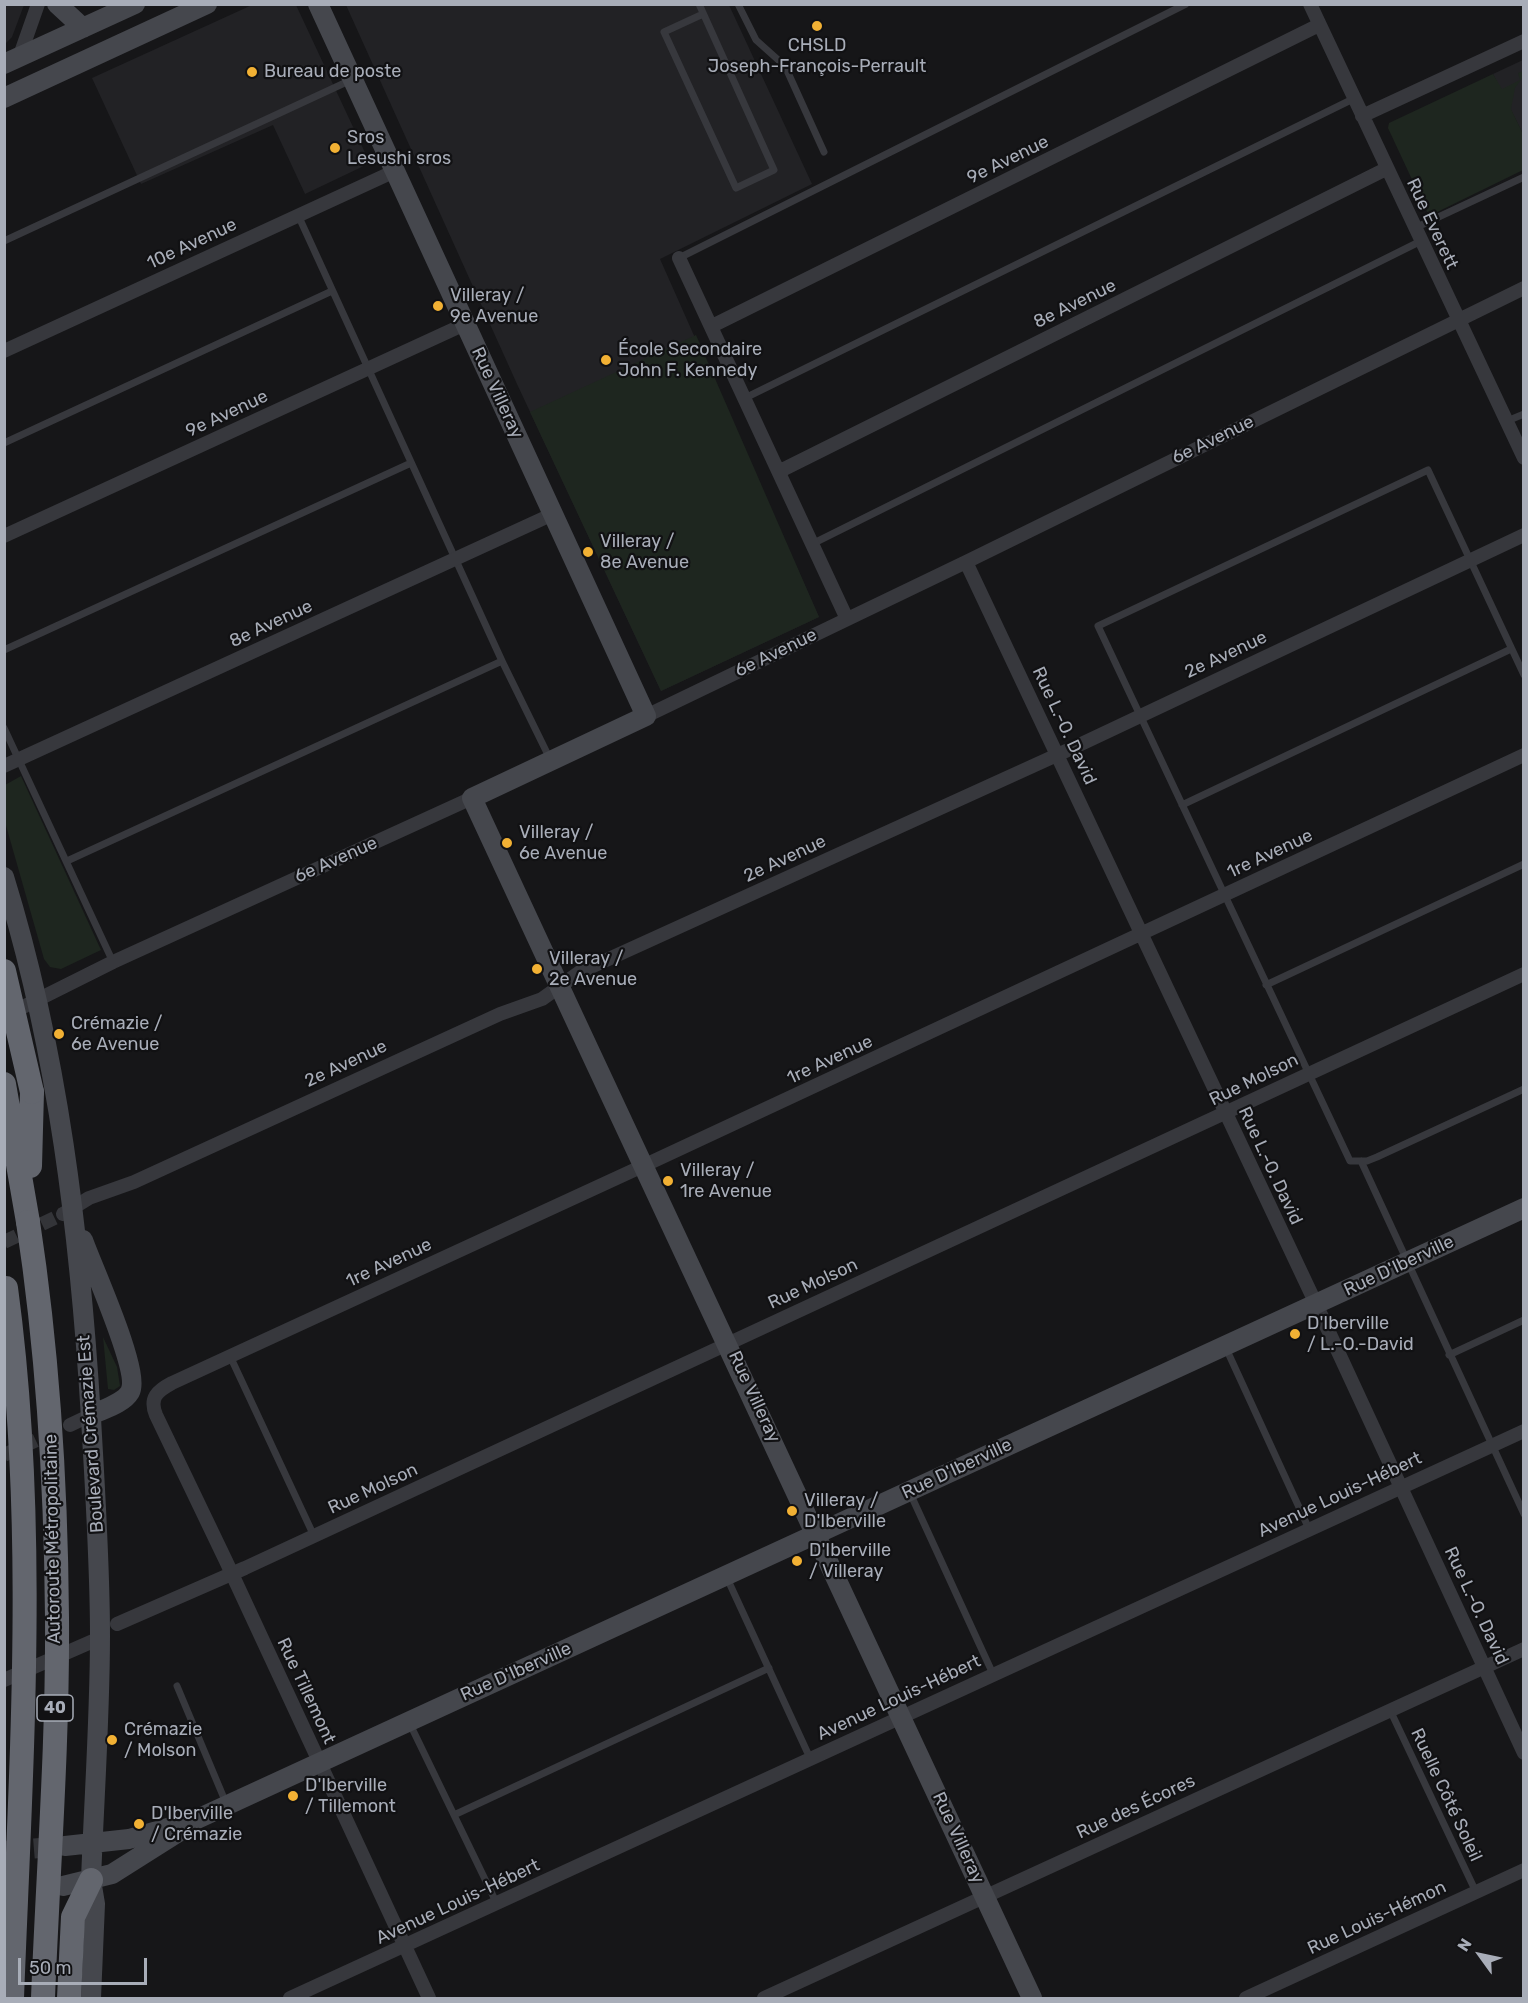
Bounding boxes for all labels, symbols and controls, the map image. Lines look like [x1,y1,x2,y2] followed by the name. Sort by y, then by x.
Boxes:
[810,19,824,33] marker: CHSLD Joseph-François-Perrault
[708,35,926,78] place label: CHSLD Joseph-François-Perrault
[264,61,401,83] place label: Bureau de poste
[245,65,259,79] marker: Bureau de poste
[347,127,451,170] place label: Sros Lesushi sros
[964,131,1052,189] street label: 9e Avenue
[328,141,342,155] marker: Sros Lesushi sros
[1401,175,1463,273] street label: Rue Everett
[144,214,240,274] street label: 10e Avenue
[1030,275,1120,333] street label: 8e Avenue
[450,285,538,328] place label: Villeray / 9e Avenue
[431,299,445,313] marker: Villeray / 9e Avenue
[618,339,762,382] place label: École Secondaire John F. Kennedy
[466,344,528,442] street label: Rue Villeray
[599,353,613,367] marker: École Secondaire John F. Kennedy
[182,386,272,442] street label: 9e Avenue
[1169,411,1257,469] street label: 6e Avenue
[600,531,689,574] place label: Villeray / 8e Avenue
[581,545,595,559] marker: Villeray / 8e Avenue
[226,595,316,653] street label: 8e Avenue
[732,624,820,682] street label: 6e Avenue
[1182,627,1270,683] street label: 2e Avenue
[1027,664,1101,788] street label: Rue L.-O. David
[519,822,607,864] place label: Villeray / 6e Avenue
[1224,825,1316,883] street label: 1re Avenue
[741,831,829,887] street label: 2e Avenue
[291,832,381,888] street label: 6e Avenue
[500,836,514,850] marker: Villeray / 6e Avenue
[549,948,637,990] place label: Villeray / 2e Avenue
[530,962,544,976] marker: Villeray / 2e Avenue
[71,1013,162,1056] place label: Crémazie / 6e Avenue
[52,1027,66,1041] marker: Crémazie / 6e Avenue
[784,1031,876,1089] street label: 1re Avenue
[302,1036,390,1092] street label: 2e Avenue
[1206,1049,1302,1111] street label: Rue Molson
[1233,1104,1307,1228] street label: Rue L.-O. David
[680,1160,772,1202] place label: Villeray / 1re Avenue
[661,1174,675,1188] marker: Villeray / 1re Avenue
[1340,1231,1458,1301] street label: Rue D'Iberville
[343,1234,435,1292] street label: 1re Avenue
[765,1254,861,1314] street label: Rue Molson
[1307,1313,1414,1356] place label: D'Iberville / L.-O.-David
[1288,1327,1302,1341] marker: D'Iberville / L.-O.-David
[73,1334,109,1534] street label: Boulevard Crémazie Est
[723,1348,785,1446] street label: Rue Villeray
[40,1434,66,1644] street label: Autoroute Métropolitaine
[898,1434,1016,1504] street label: Rue D'Iberville
[1255,1448,1425,1542] street label: Avenue Louis-Hébert
[325,1459,421,1519] street label: Rue Molson
[804,1490,886,1532] place label: Villeray / D'Iberville
[785,1504,799,1518] marker: Villeray / D'Iberville
[809,1540,891,1582] place label: D'Iberville / Villeray
[1439,1544,1513,1668] street label: Rue L.-O. David
[790,1554,804,1568] marker: D'Iberville / Villeray
[272,1634,340,1748] street label: Rue Tillemont
[457,1638,575,1706] street label: Rue D'Iberville
[814,1651,984,1745] street label: Avenue Louis-Hébert
[37,1695,73,1721] road number: 40
[124,1719,202,1762] place label: Crémazie / Molson
[1406,1725,1486,1865] street label: Ruelle Côté Soleil
[105,1733,119,1747] marker: Crémazie / Molson
[1073,1770,1199,1844] street label: Rue des Écores
[305,1775,396,1818] place label: D'Iberville / Tillemont
[286,1789,300,1803] marker: D'Iberville / Tillemont
[927,1789,989,1887] street label: Rue Villeray
[151,1803,242,1846] place label: D'Iberville / Crémazie
[132,1817,146,1831] marker: D'Iberville / Crémazie
[373,1855,543,1949] street label: Avenue Louis-Hébert
[1304,1876,1450,1960] street label: Rue Louis-Hémon
[1450,1925,1510,1985] north arrow
[1453,1935,1476,1955] text: N
[21,1946,150,1984] scale bar
[29,1957,72,1979] text: 50 m

